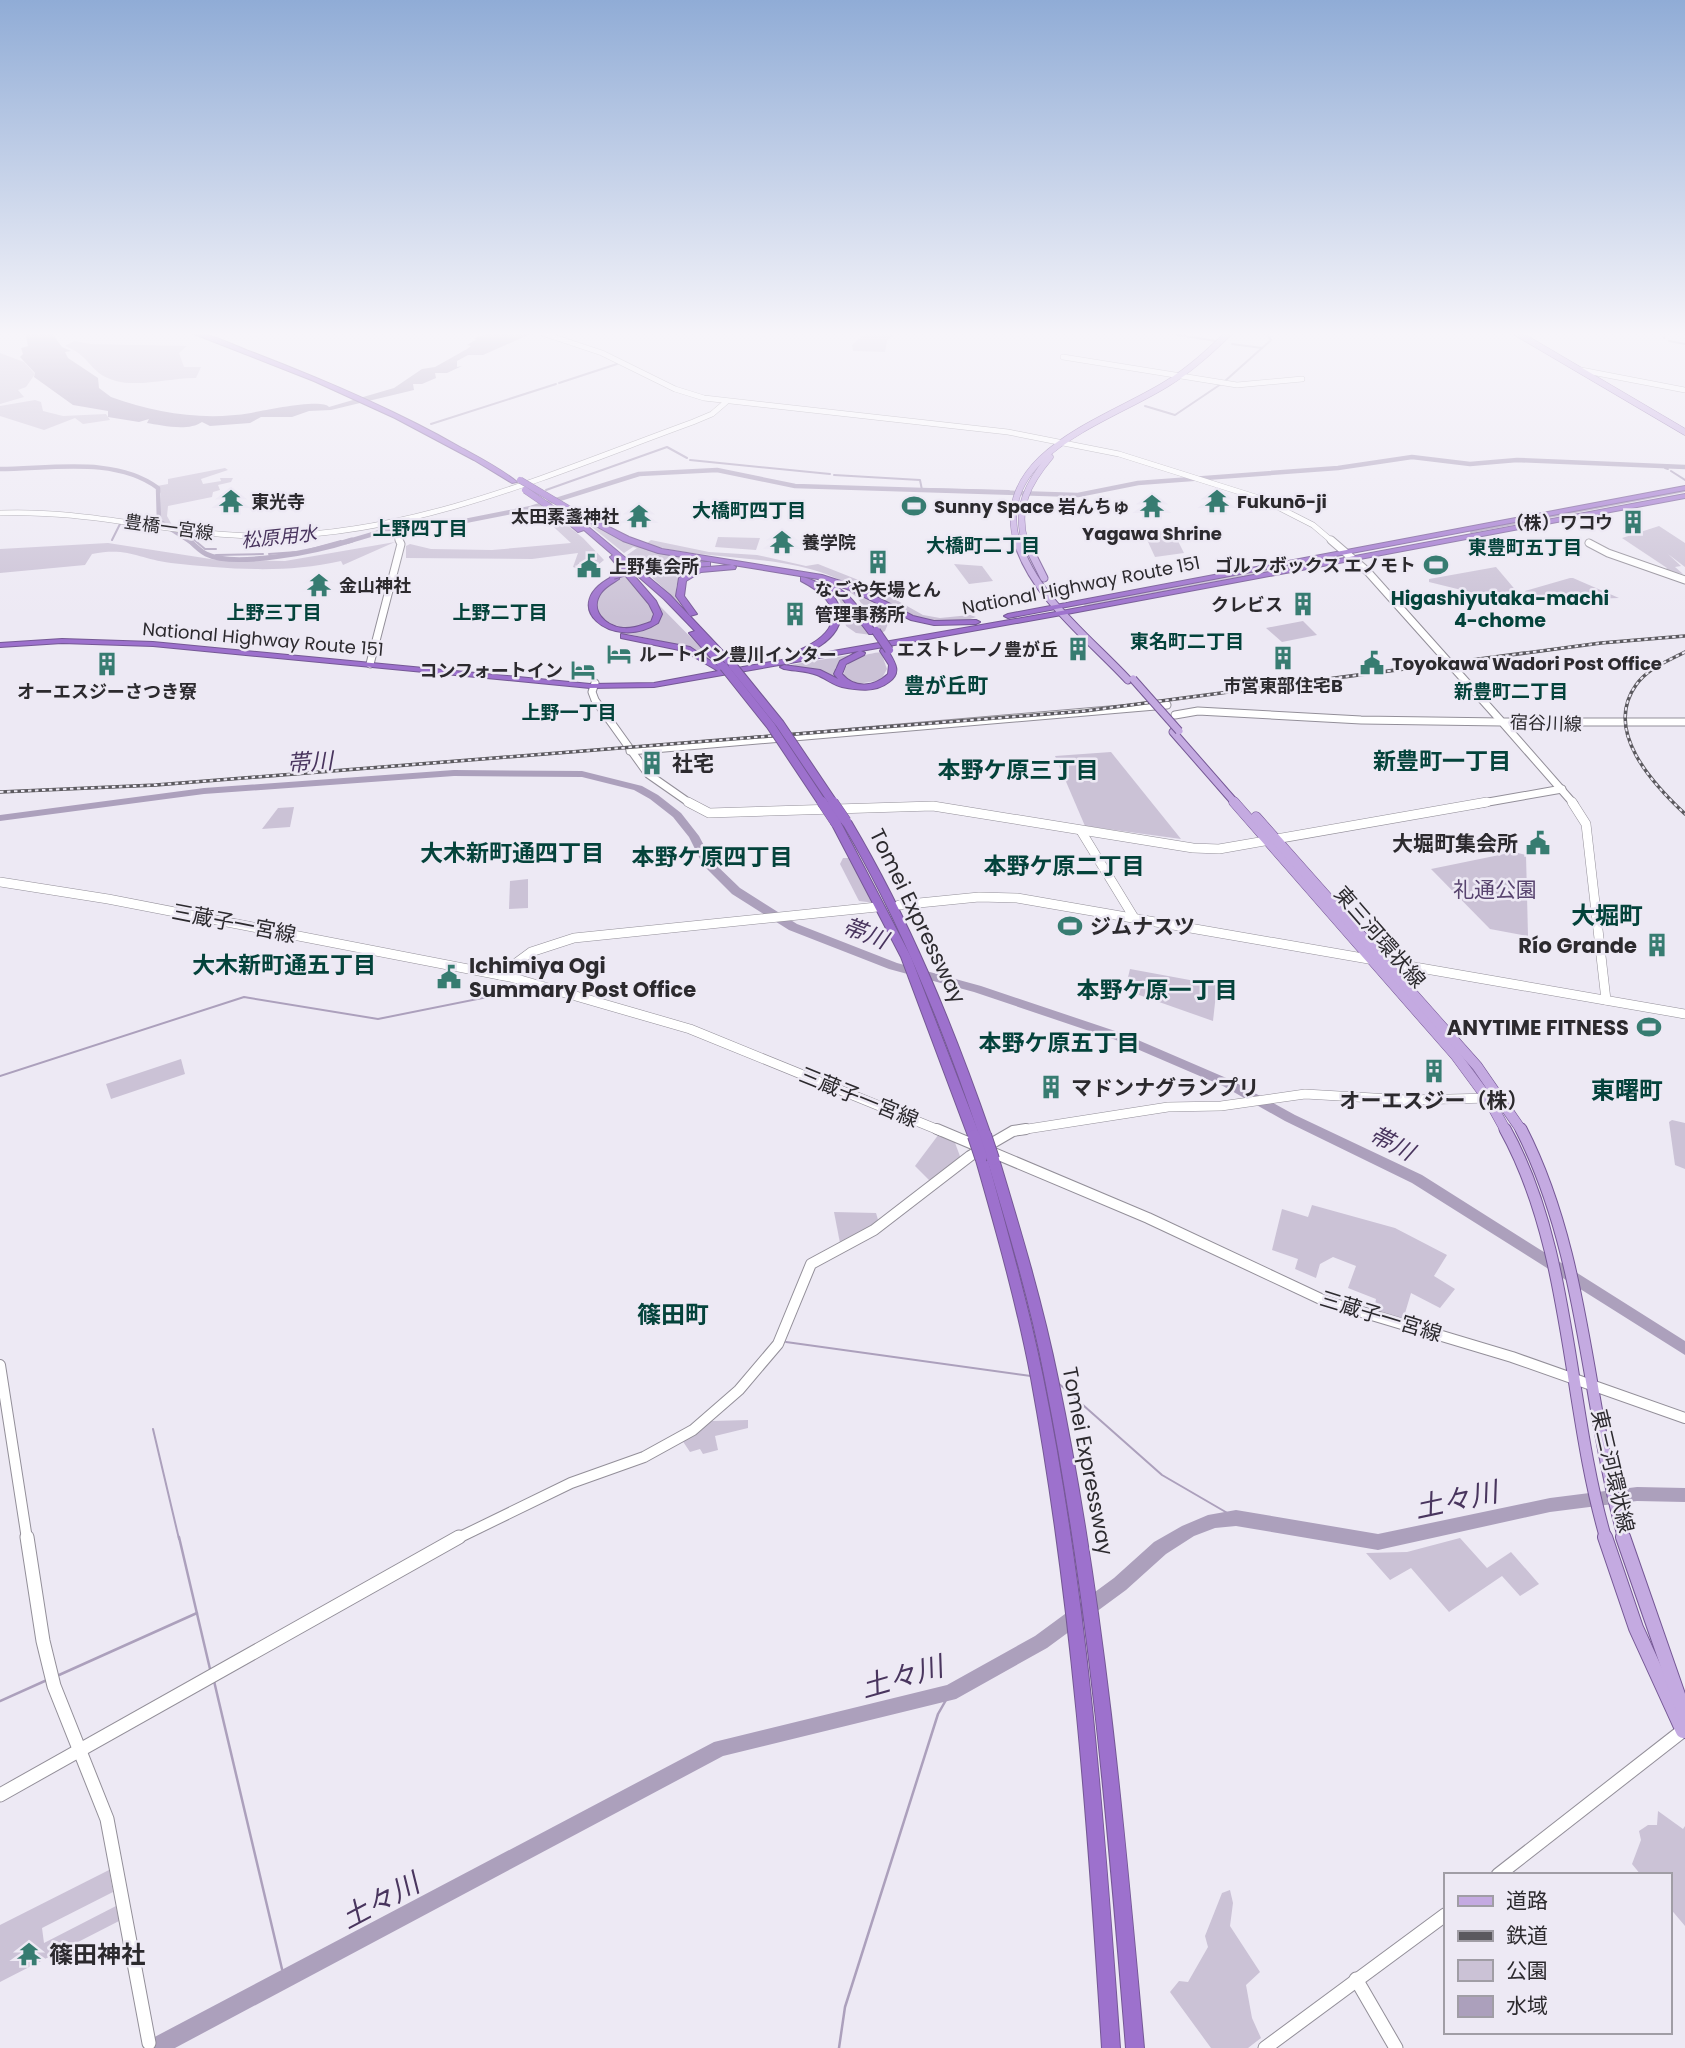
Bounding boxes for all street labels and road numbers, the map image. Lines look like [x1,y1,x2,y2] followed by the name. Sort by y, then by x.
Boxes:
[123,508,215,546] street label: 豊橋一宮線
[960,550,1202,620] street label: National Highway Route 151
[141,616,385,662] street label: National Highway Route 151
[1510,709,1582,737] street label: 宿谷川線
[863,824,973,1008] street label: Tomei Expressway
[1328,880,1432,994] street label: 東三河環状線
[169,897,299,949] street label: 三蔵子一宮線
[795,1060,923,1134] street label: 三蔵子一宮線
[1317,1284,1445,1348] street label: 三蔵子一宮線
[1056,1364,1121,1558] street label: Tomei Expressway
[1585,1406,1641,1536] street label: 東三河環状線

